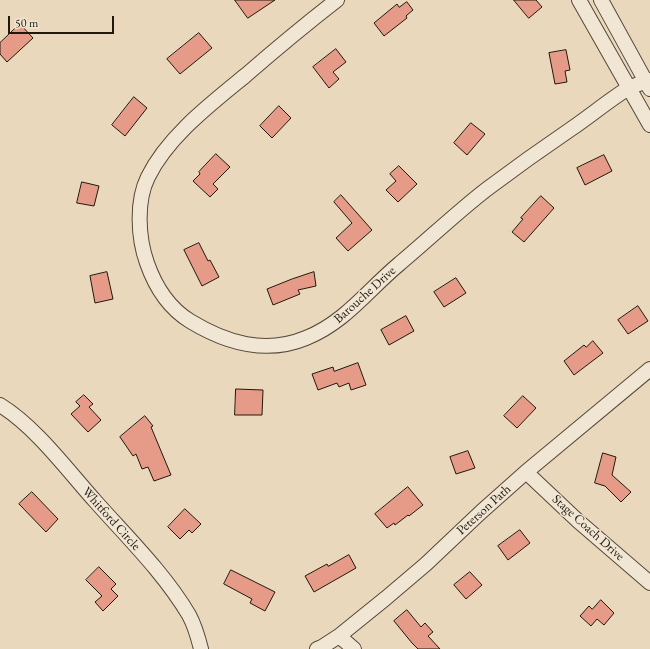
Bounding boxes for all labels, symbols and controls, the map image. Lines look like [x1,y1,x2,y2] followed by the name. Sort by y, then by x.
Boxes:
[10,8,116,34] scale bar
[15,15,38,31] text: 50 m
[331,263,399,327] street label: Barouche Drive
[454,482,514,538] street label: Peterson Path
[78,484,144,554] street label: Whitford Circle
[549,492,627,564] street label: Stage Coach Drive

